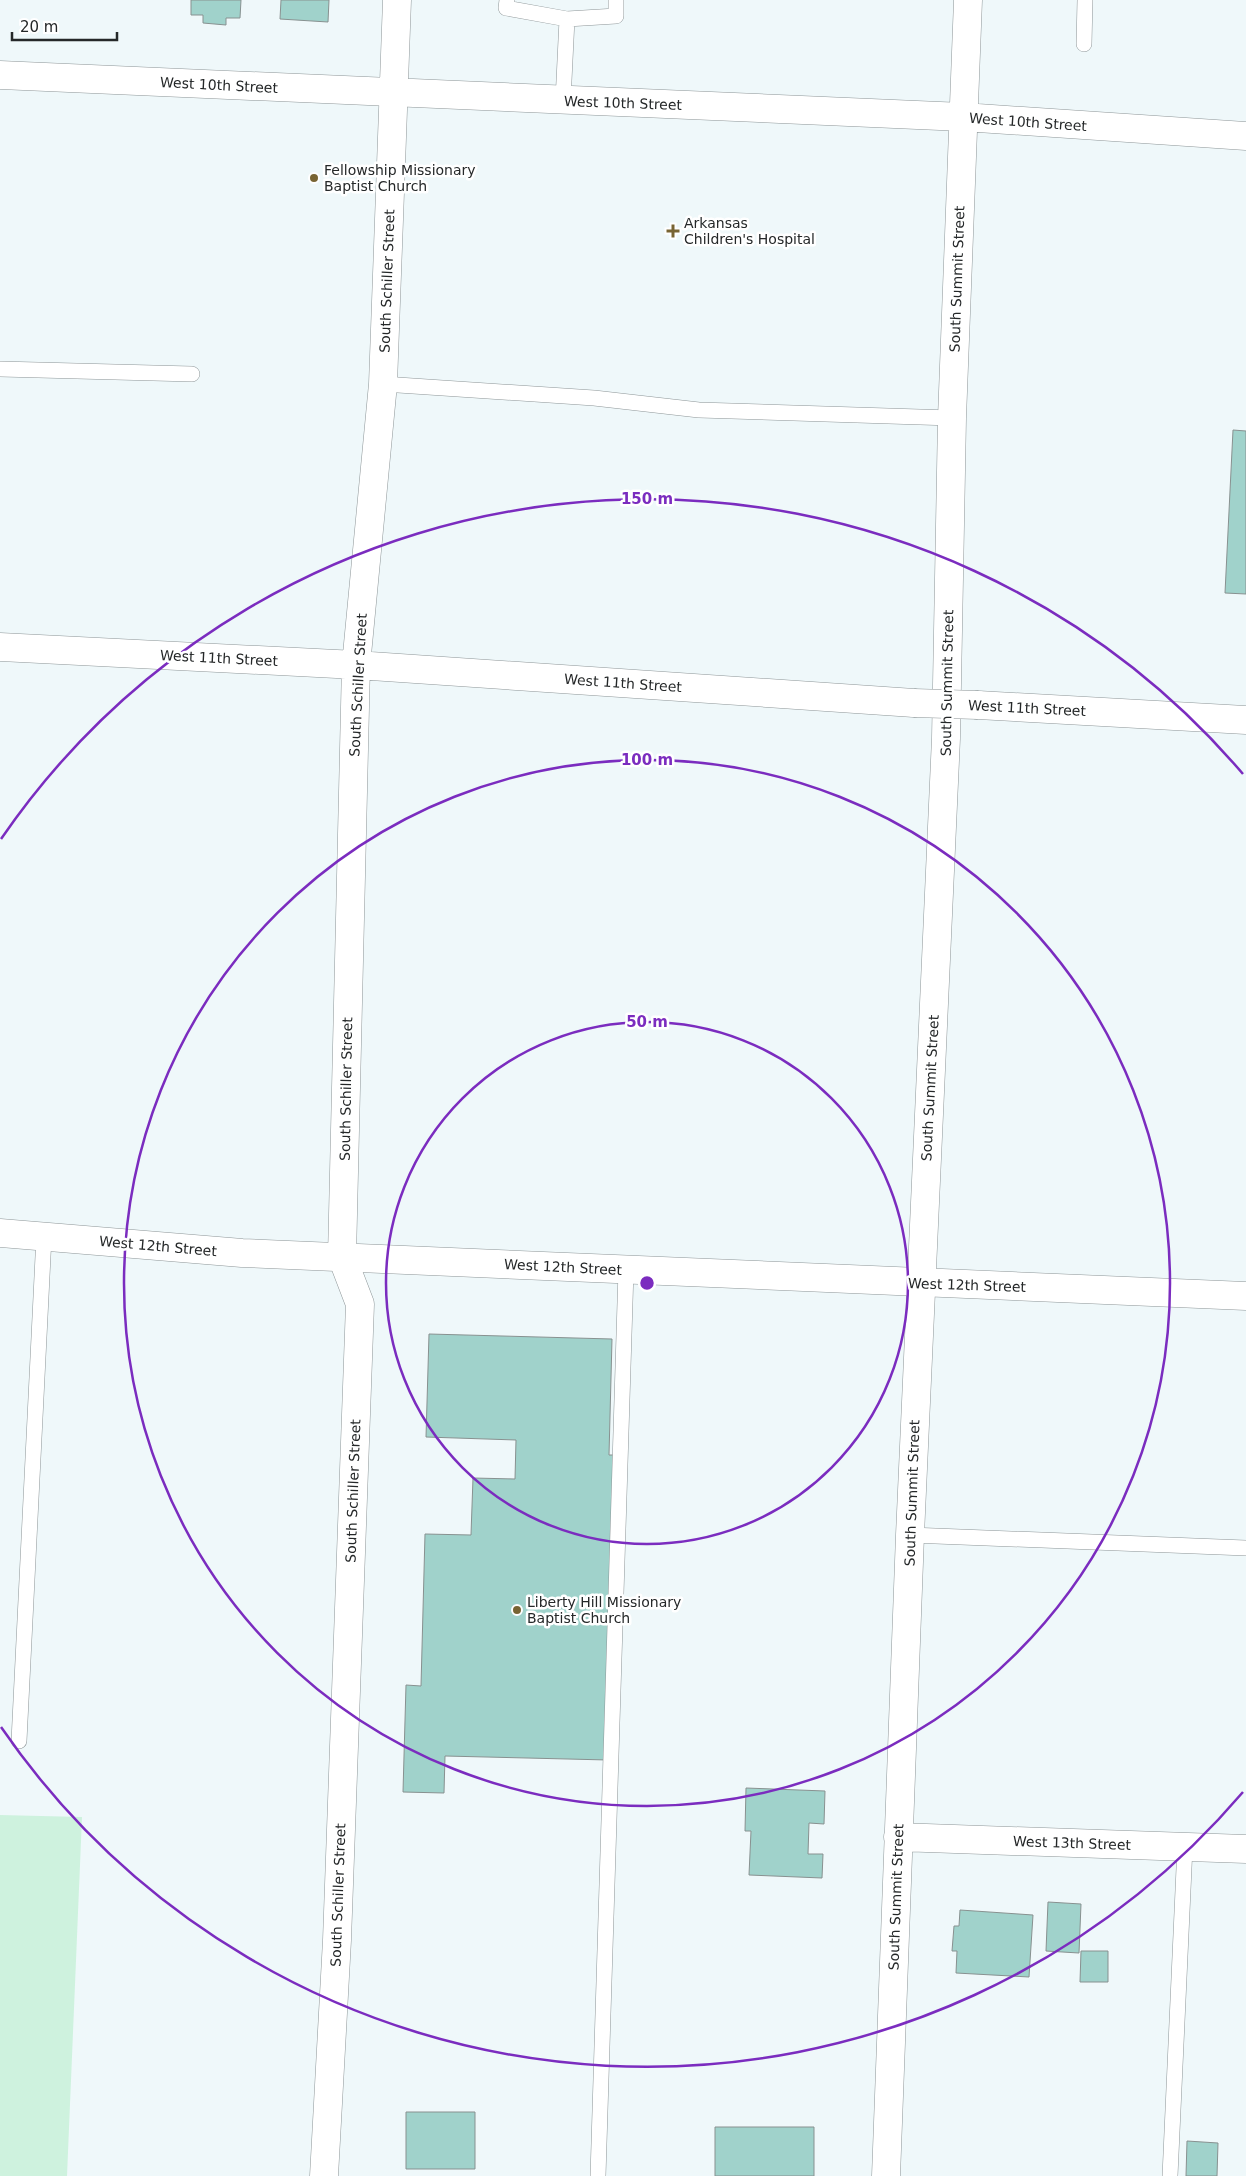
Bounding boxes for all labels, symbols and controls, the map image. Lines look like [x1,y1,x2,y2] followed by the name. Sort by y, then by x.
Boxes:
[12,10,118,42] scale bar
[20,18,58,36] text: 20 m
[160,74,279,96] street label: West 10th Street
[564,93,683,113] street label: West 10th Street
[969,110,1088,134] street label: West 10th Street
[324,162,476,194] place label: Fellowship Missionary Baptist Church
[308,172,320,184] marker: Fellowship Missionary Baptist Church
[946,205,968,353] street label: South Summit Street
[376,208,398,353] street label: South Schiller Street
[684,215,815,247] place label: Arkansas Children's Hospital
[666,224,680,238] marker: Arkansas Children's Hospital
[621,490,673,508] text: 150 m
[938,609,956,756] street label: South Summit Street
[346,612,370,757] street label: South Schiller Street
[160,647,279,669] street label: West 11th Street
[564,671,683,695] street label: West 11th Street
[968,697,1087,719] street label: West 11th Street
[621,751,673,769] text: 100 m
[626,1013,668,1031] text: 50 m
[918,1014,942,1162] street label: South Summit Street
[337,1017,355,1161] street label: South Schiller Street
[99,1233,218,1259] street label: West 12th Street
[504,1256,623,1278] street label: West 12th Street
[638,1274,656,1292] centre of rings
[908,1275,1027,1295] street label: West 12th Street
[342,1418,364,1563] street label: South Schiller Street
[901,1419,923,1567] street label: South Summit Street
[527,1594,681,1626] place label: Liberty Hill Missionary Baptist Church
[511,1604,523,1616] marker: Liberty Hill Missionary Baptist Church
[327,1822,349,1967] street label: South Schiller Street
[885,1823,907,1971] street label: South Summit Street
[1013,1833,1132,1853] street label: West 13th Street

